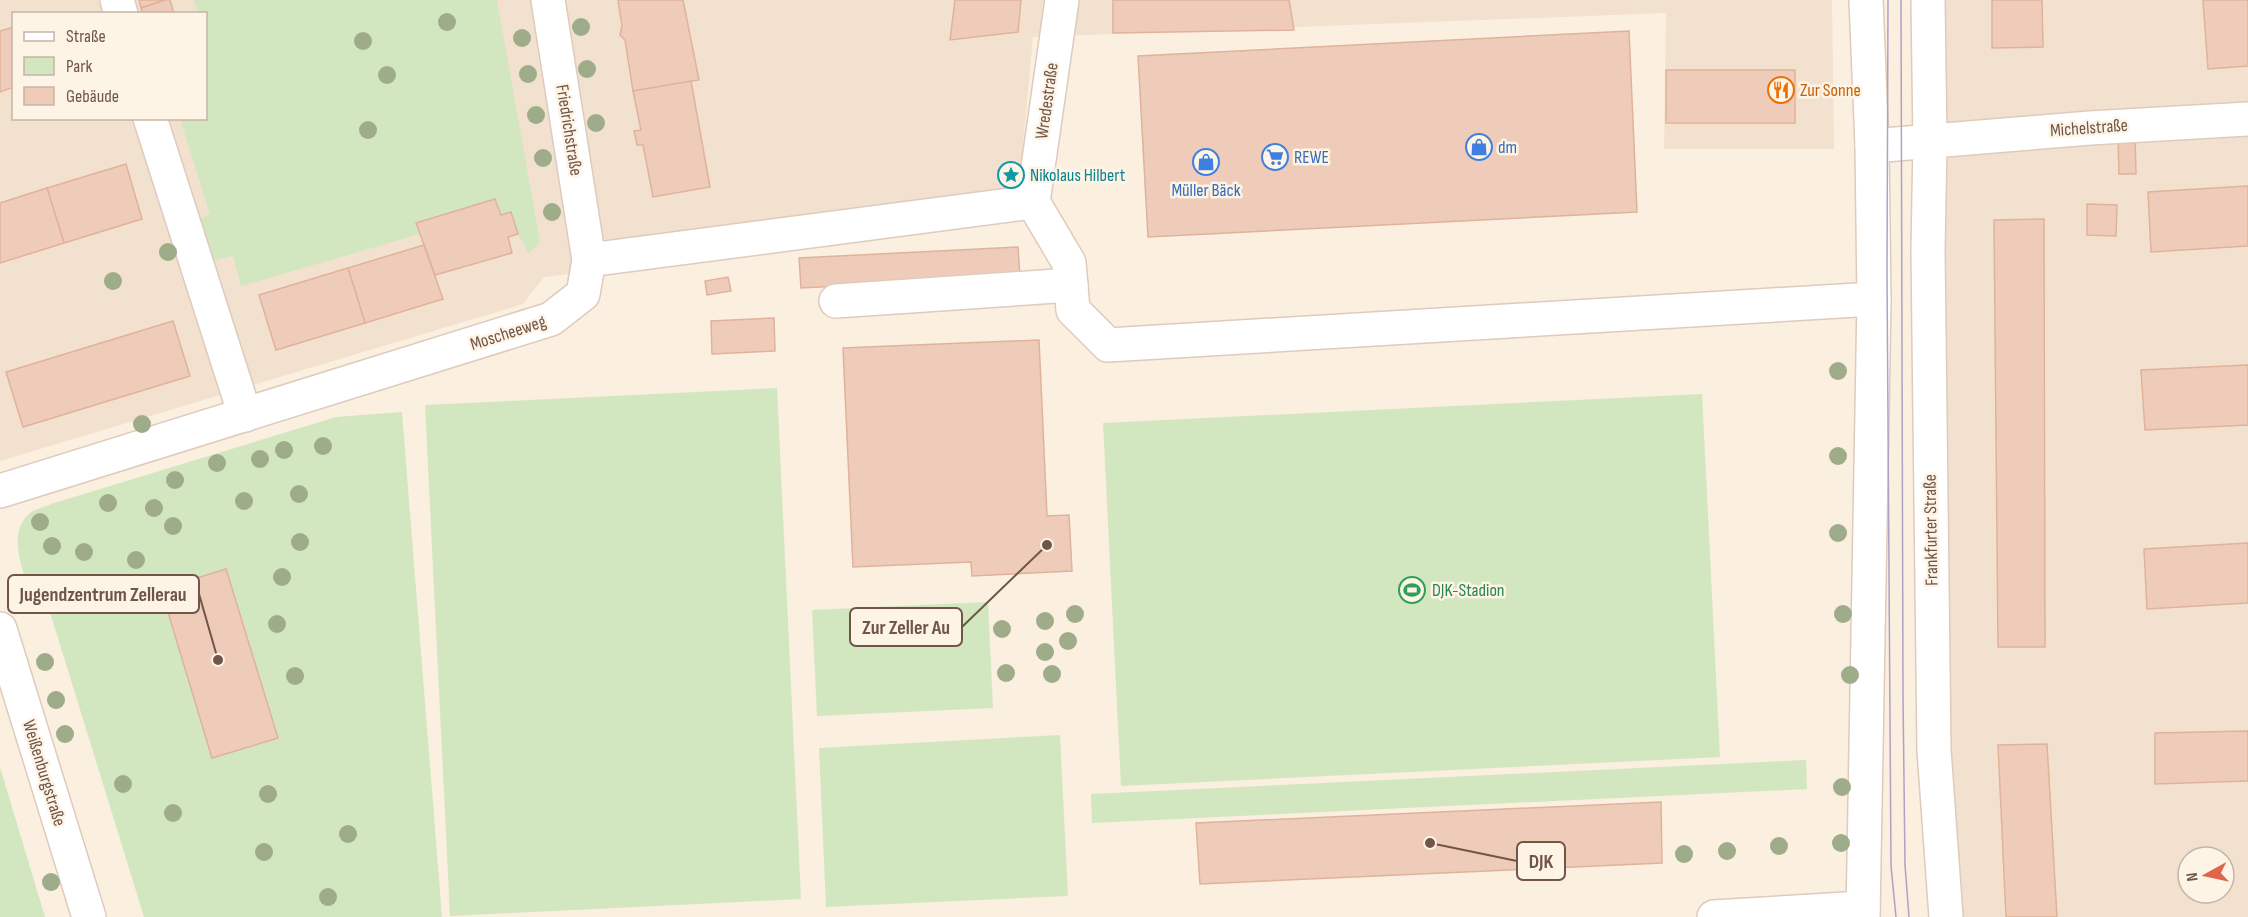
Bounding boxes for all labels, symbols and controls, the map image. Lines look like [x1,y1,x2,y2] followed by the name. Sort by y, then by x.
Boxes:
[12,12,207,120] legend
[66,26,106,47] text: Straße
[66,56,92,77] text: Park
[1031,61,1063,141] street label: Wredestraße
[1766,75,1796,105] restaurant icon: Zur Sonne
[1800,80,1861,101] place label: Zur Sonne
[551,83,587,177] street label: Friedrichstraße
[66,86,119,107] text: Gebäude
[2049,115,2129,141] street label: Michelstraße
[1464,132,1494,162] shop icon: dm
[1498,137,1517,158] place label: dm
[1260,142,1290,172] supermarket icon: REWE
[1191,147,1221,177] shop icon: Müller Bäck
[1294,147,1329,168] place label: REWE
[996,160,1026,190] place icon: Nikolaus Hilbert
[1030,165,1126,186] place label: Nikolaus Hilbert
[1171,180,1241,201] place label: Müller Bäck
[467,311,549,355] street label: Moscheeweg
[1920,474,1942,586] street label: Frankfurter Straße
[8,575,199,613] callout: Jugendzentrum Zellerau
[1397,575,1427,605] sports icon: DJK-Stadion
[1432,580,1505,601] place label: DJK-Stadion
[18,583,187,607] text: Jugendzentrum Zellerau
[850,608,962,646] callout: Zur Zeller Au
[862,616,950,640] text: Zur Zeller Au
[18,717,70,829] street label: Weißenburgstraße
[1517,842,1565,880] callout: DJK
[2176,845,2236,905] north arrow
[1529,850,1553,874] text: DJK
[2183,871,2203,882] text: N

